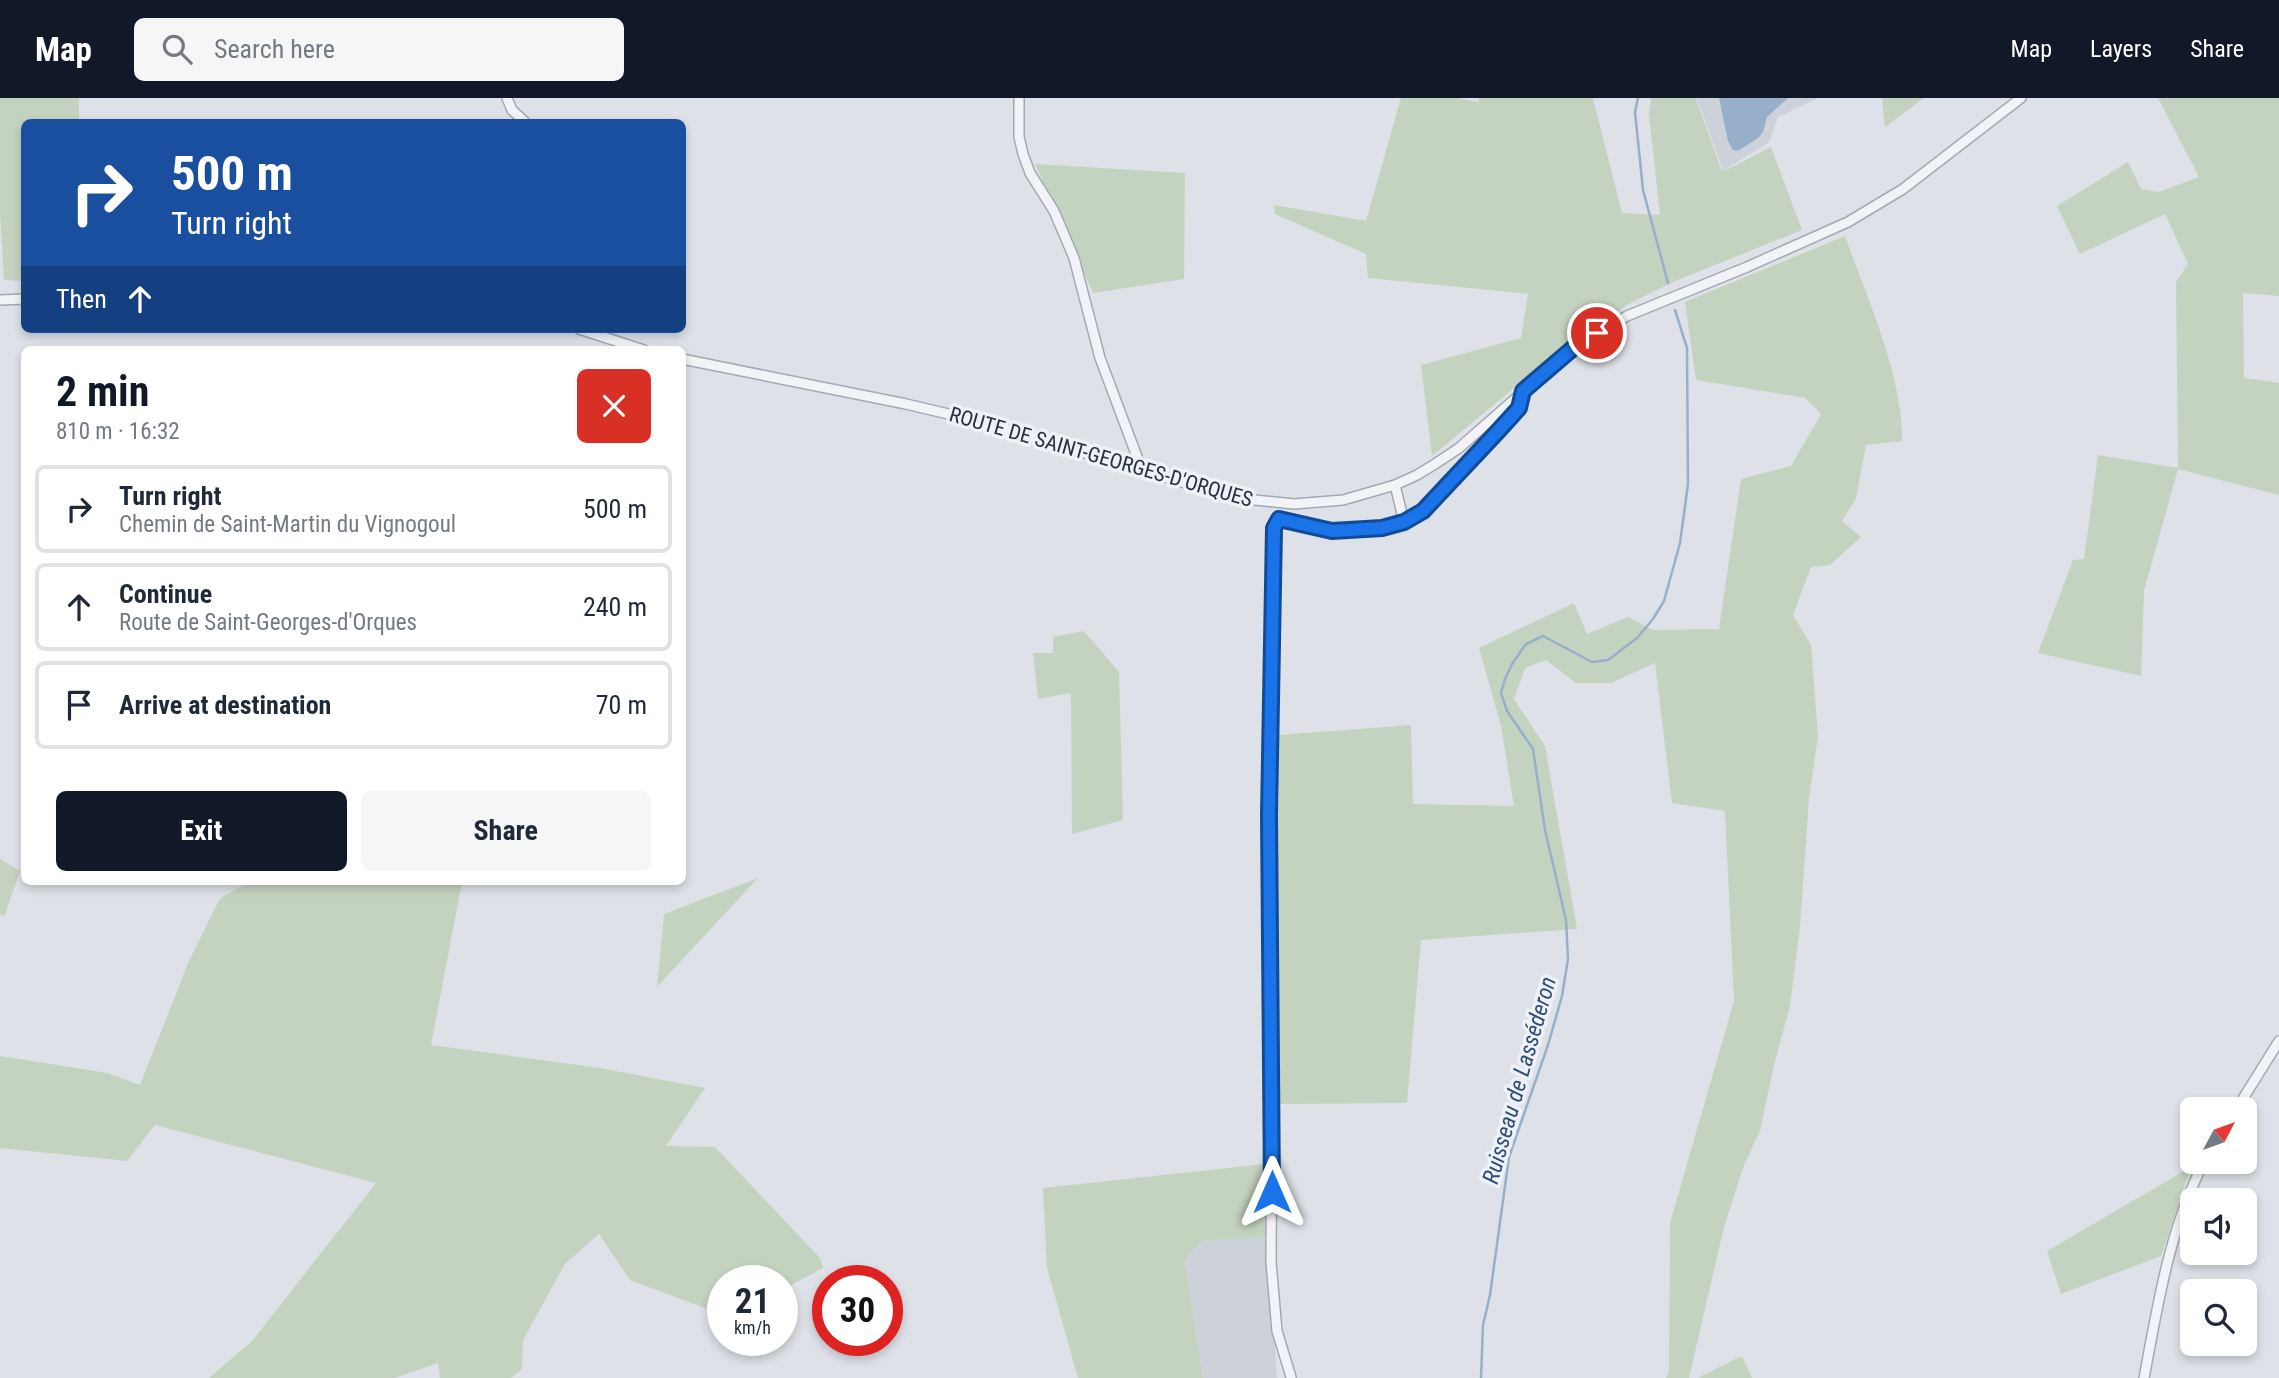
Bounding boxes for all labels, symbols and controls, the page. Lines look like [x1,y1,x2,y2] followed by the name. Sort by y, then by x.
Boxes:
[134,18,624,81] search box
[35,30,92,69] text: Map
[158,30,196,68] icon: search
[214,34,335,64] text: Search here
[2011,35,2052,63] text: Map
[2090,35,2152,63] text: Layers
[2190,35,2244,63] text: Share
[171,145,293,202] text: 500 m
[56,147,147,238] icon: right
[171,204,292,242] text: Turn right
[121,280,159,318] icon: ahead
[56,284,107,314] text: Then
[1567,303,1627,363] pin
[1578,314,1616,352] icon: arrive
[56,367,149,416] text: 2 min
[577,369,651,443] button: close
[947,402,1256,512] street label: ROUTE DE SAINT-GEORGES-D'ORQUES
[56,418,180,445] text: 810 m · 16:32
[119,481,221,511] text: Turn right
[60,490,98,528] icon: right
[583,494,647,524] text: 500 m
[119,511,456,538] text: Chemin de Saint-Martin du Vignogoul
[119,579,212,609] text: Continue
[60,588,98,626] icon: ahead
[583,592,647,622] text: 240 m
[119,609,417,636] text: Route de Saint-Georges-d'Orques
[60,686,98,724] icon: arrive
[119,690,331,720] text: Arrive at destination
[596,690,647,720] text: 70 m
[56,791,347,871] button: Exit
[361,791,651,871] button: Share
[1477,973,1562,1187] water label: Ruisseau de Lasséderon
[2180,1097,2258,1174] north arrow
[2180,1097,2257,1356] map controls
[1235,1155,1309,1229] position arrow
[2180,1188,2257,1265] button: sound
[812,1265,903,1356] speed limit sign: 30
[2180,1279,2257,1356] button: search
[735,1281,770,1322] text: 21
[734,1317,771,1338] text: km/h

